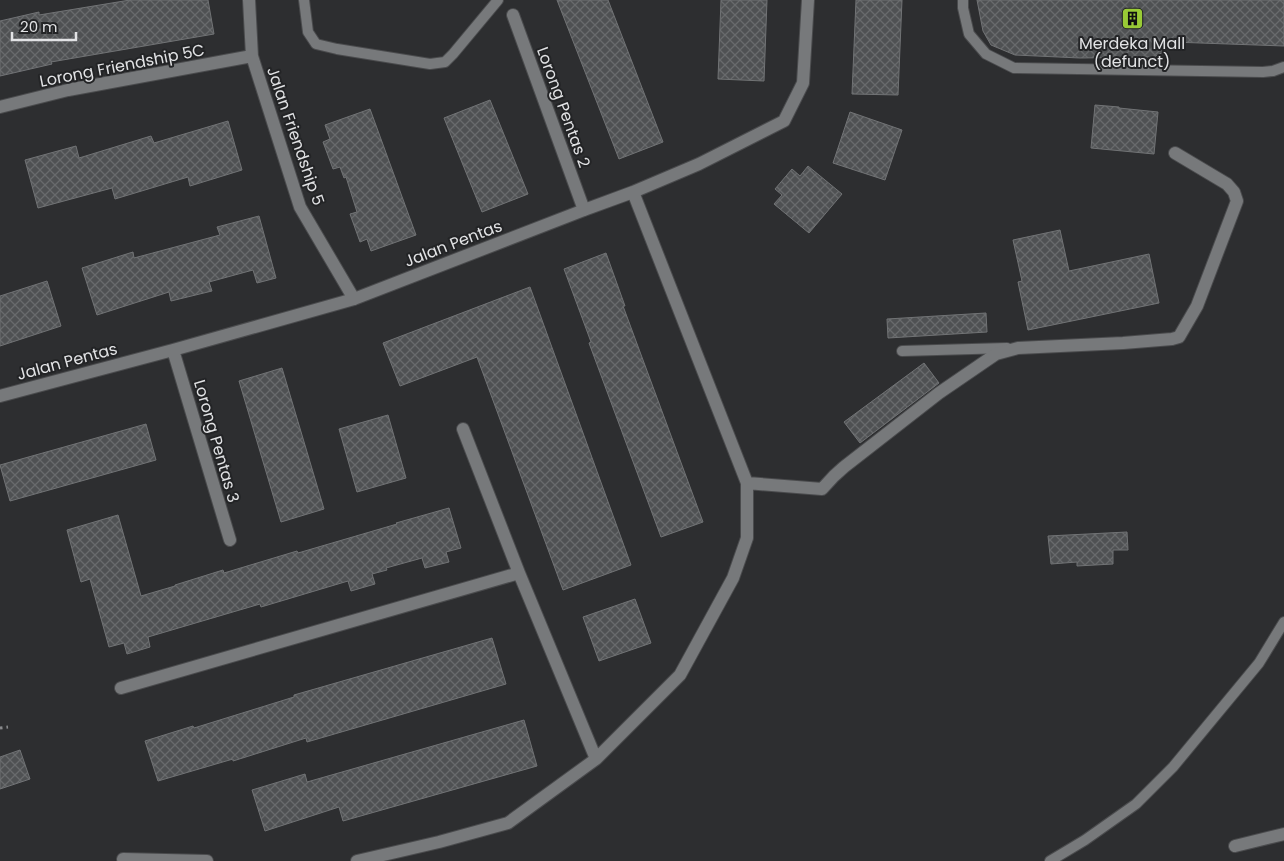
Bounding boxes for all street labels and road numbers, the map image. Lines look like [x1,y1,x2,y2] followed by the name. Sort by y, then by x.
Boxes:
[38,38,207,93] street label: Lorong Friendship 5C
[531,44,596,171] street label: Lorong Pentas 2
[261,64,330,209] street label: Jalan Friendship 5
[401,214,505,273] street label: Jalan Pentas
[14,337,120,386] street label: Jalan Pentas
[188,377,245,505] street label: Lorong Pentas 3

